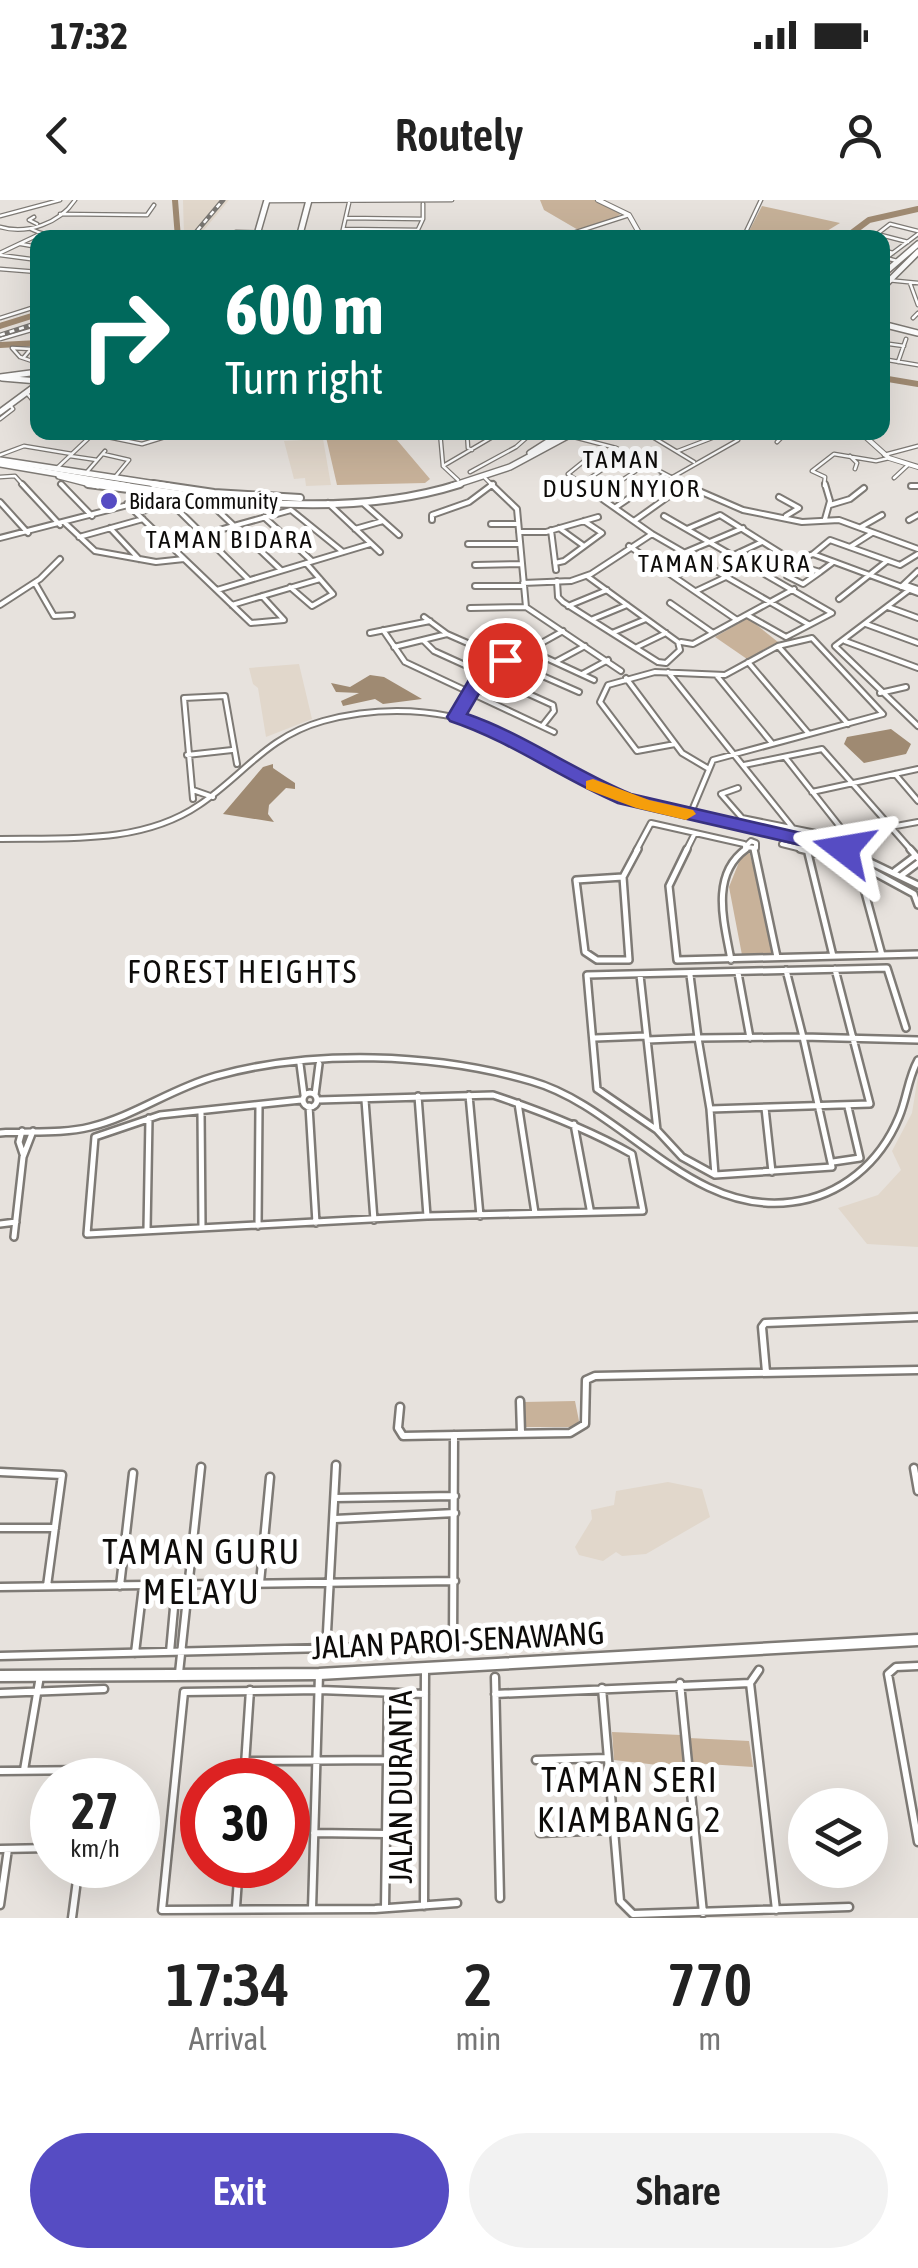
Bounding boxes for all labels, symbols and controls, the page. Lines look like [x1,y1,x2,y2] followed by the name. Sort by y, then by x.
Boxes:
[50,14,128,57] text: 17:32
[30,108,85,163] icon: back
[833,108,888,163] icon: person
[395,109,523,161] text: Routely
[225,269,384,349] text: 600 m
[60,270,190,400] icon: right
[225,352,383,404] text: Turn right
[542,445,702,502] district label: TAMAN DUSUN NYIOR
[129,488,278,514] place label: Bidara Community
[98,490,120,512] marker: Bidara Community
[146,525,314,553] district label: TAMAN BIDARA
[638,549,812,577] district label: TAMAN SAKURA
[463,618,548,703] pin
[478,633,533,688] icon: arrive
[792,797,896,901] position arrow
[127,953,359,990] district label: FOREST HEIGHTS
[102,1531,302,1611] district label: TAMAN GURU MELAYU
[311,1614,605,1666] street label: JALAN PAROI-SENAWANG
[382,1690,419,1884] street label: JALAN DURANTA
[180,1758,310,1888] speed limit sign: 30
[537,1759,723,1839] district label: TAMAN SERI KIAMBANG 2
[71,1782,118,1840] text: 27
[788,1788,888,1888] map controls
[788,1788,888,1888] button: layers
[70,1834,120,1862] text: km/h
[166,1950,289,2019] text: 17:34
[464,1950,493,2019] text: 2
[667,1950,752,2019] text: 770
[189,2020,267,2057] text: Arrival
[455,2020,501,2057] text: min
[698,2020,721,2057] text: m
[30,2133,449,2248] button: Exit
[469,2133,888,2248] button: Share

